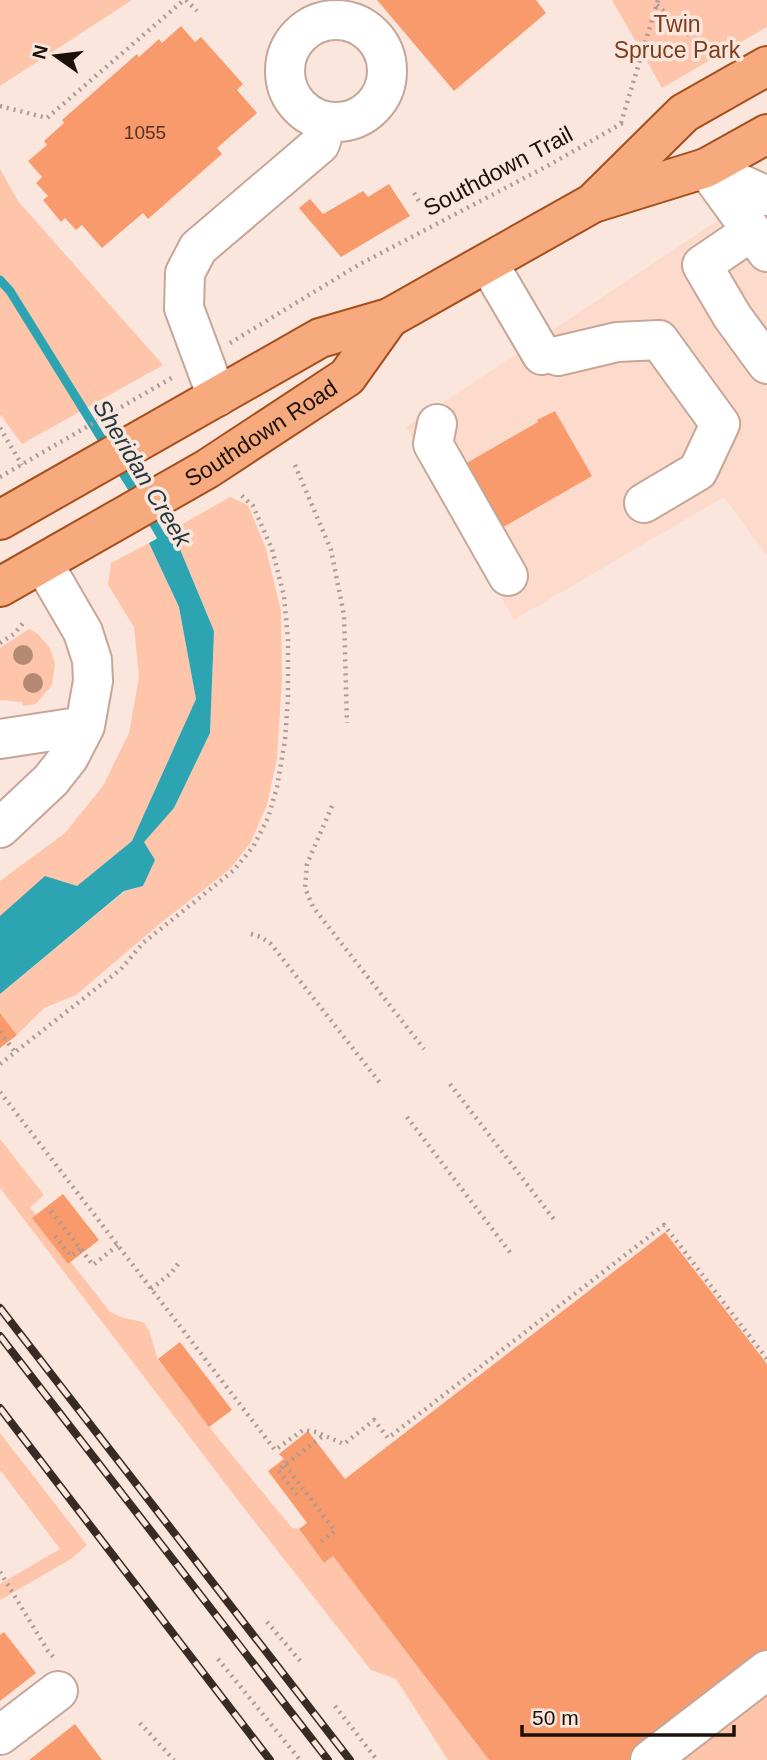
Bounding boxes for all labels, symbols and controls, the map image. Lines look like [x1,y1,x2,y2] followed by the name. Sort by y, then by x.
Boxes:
[614,11,741,63] park label: Twin Spruce Park
[21,21,91,91] north arrow
[28,43,52,61] text: N
[419,121,577,221] street label: Southdown Trail
[124,122,166,143] house number: 1055
[180,374,342,492] street label: Southdown Road
[88,394,198,553] water label: Sheridan Creek
[522,1694,734,1738] scale bar
[532,1706,579,1729] text: 50 m

